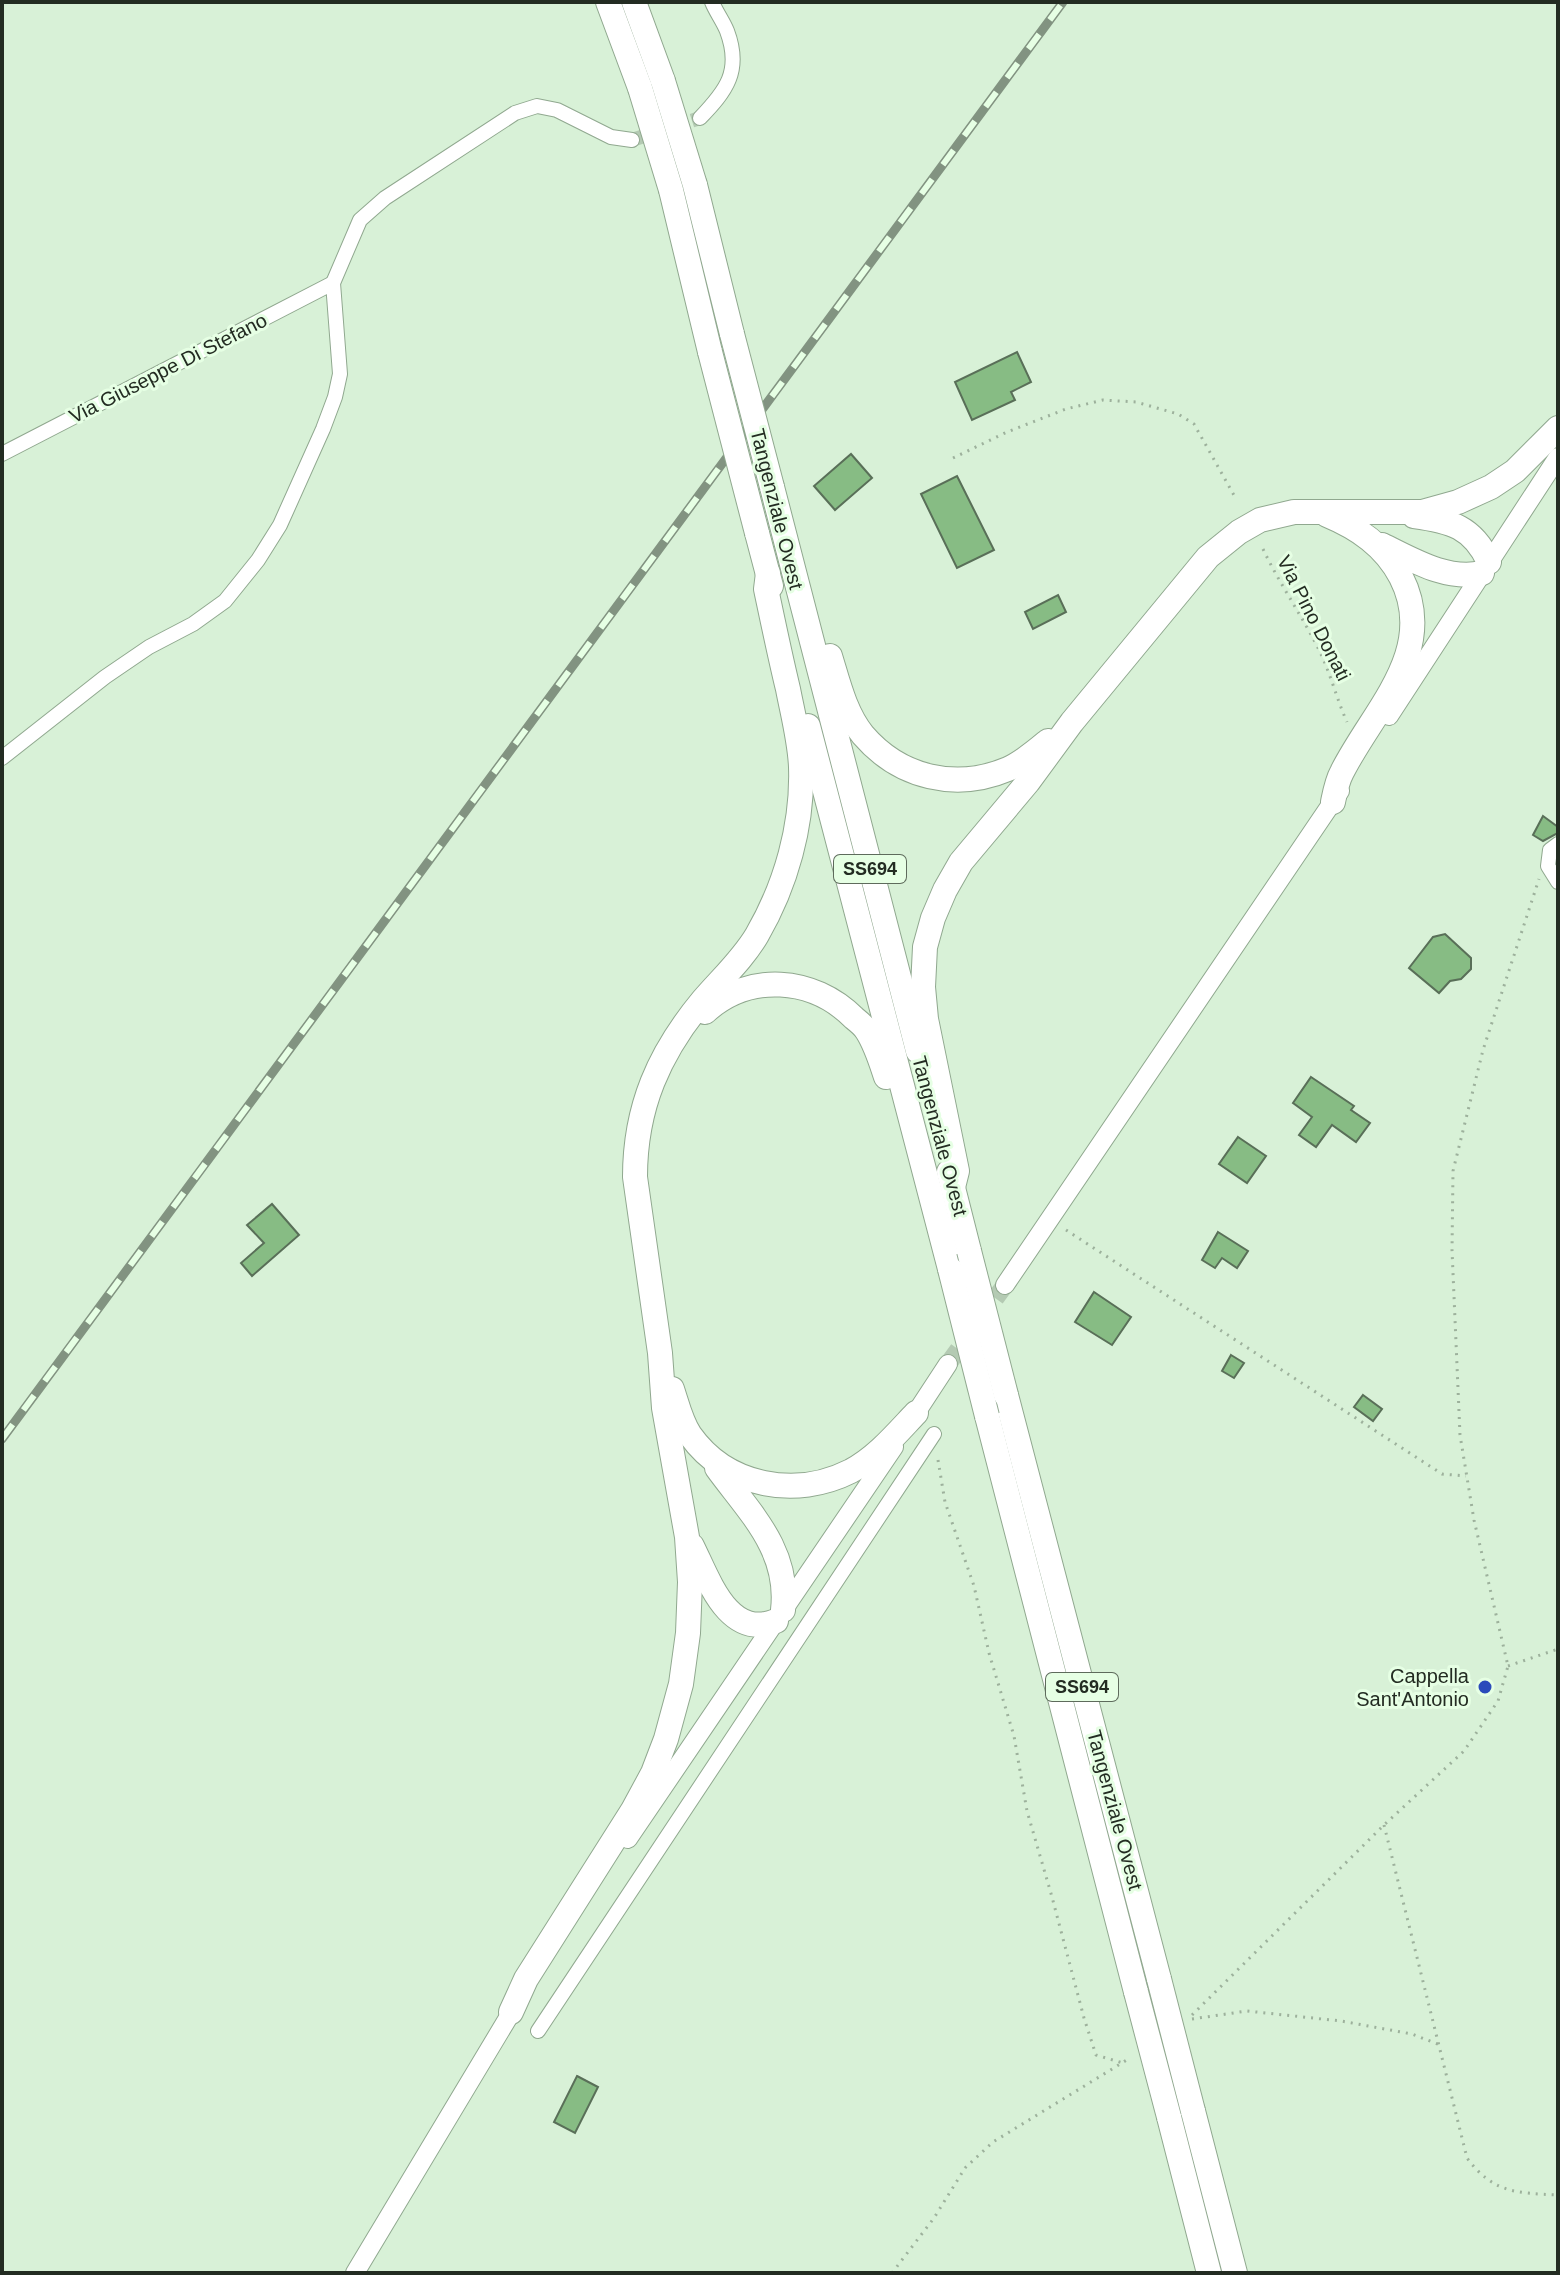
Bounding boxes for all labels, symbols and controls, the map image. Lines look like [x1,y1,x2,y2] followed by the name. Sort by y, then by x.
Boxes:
[66,309,270,427] street label: Via Giuseppe Di Stefano
[746,427,808,592] street label: Tangenziale Ovest
[1273,552,1355,684] street label: Via Pino Donati
[834,855,906,883] road number: SS694
[908,1054,972,1219] street label: Tangenziale Ovest
[1356,1665,1470,1710] place label: Cappella Sant'Antonio
[1046,1673,1118,1701] road number: SS694
[1476,1678,1494,1696] marker: Cappella Sant'Antonio
[1083,1728,1147,1893] street label: Tangenziale Ovest

